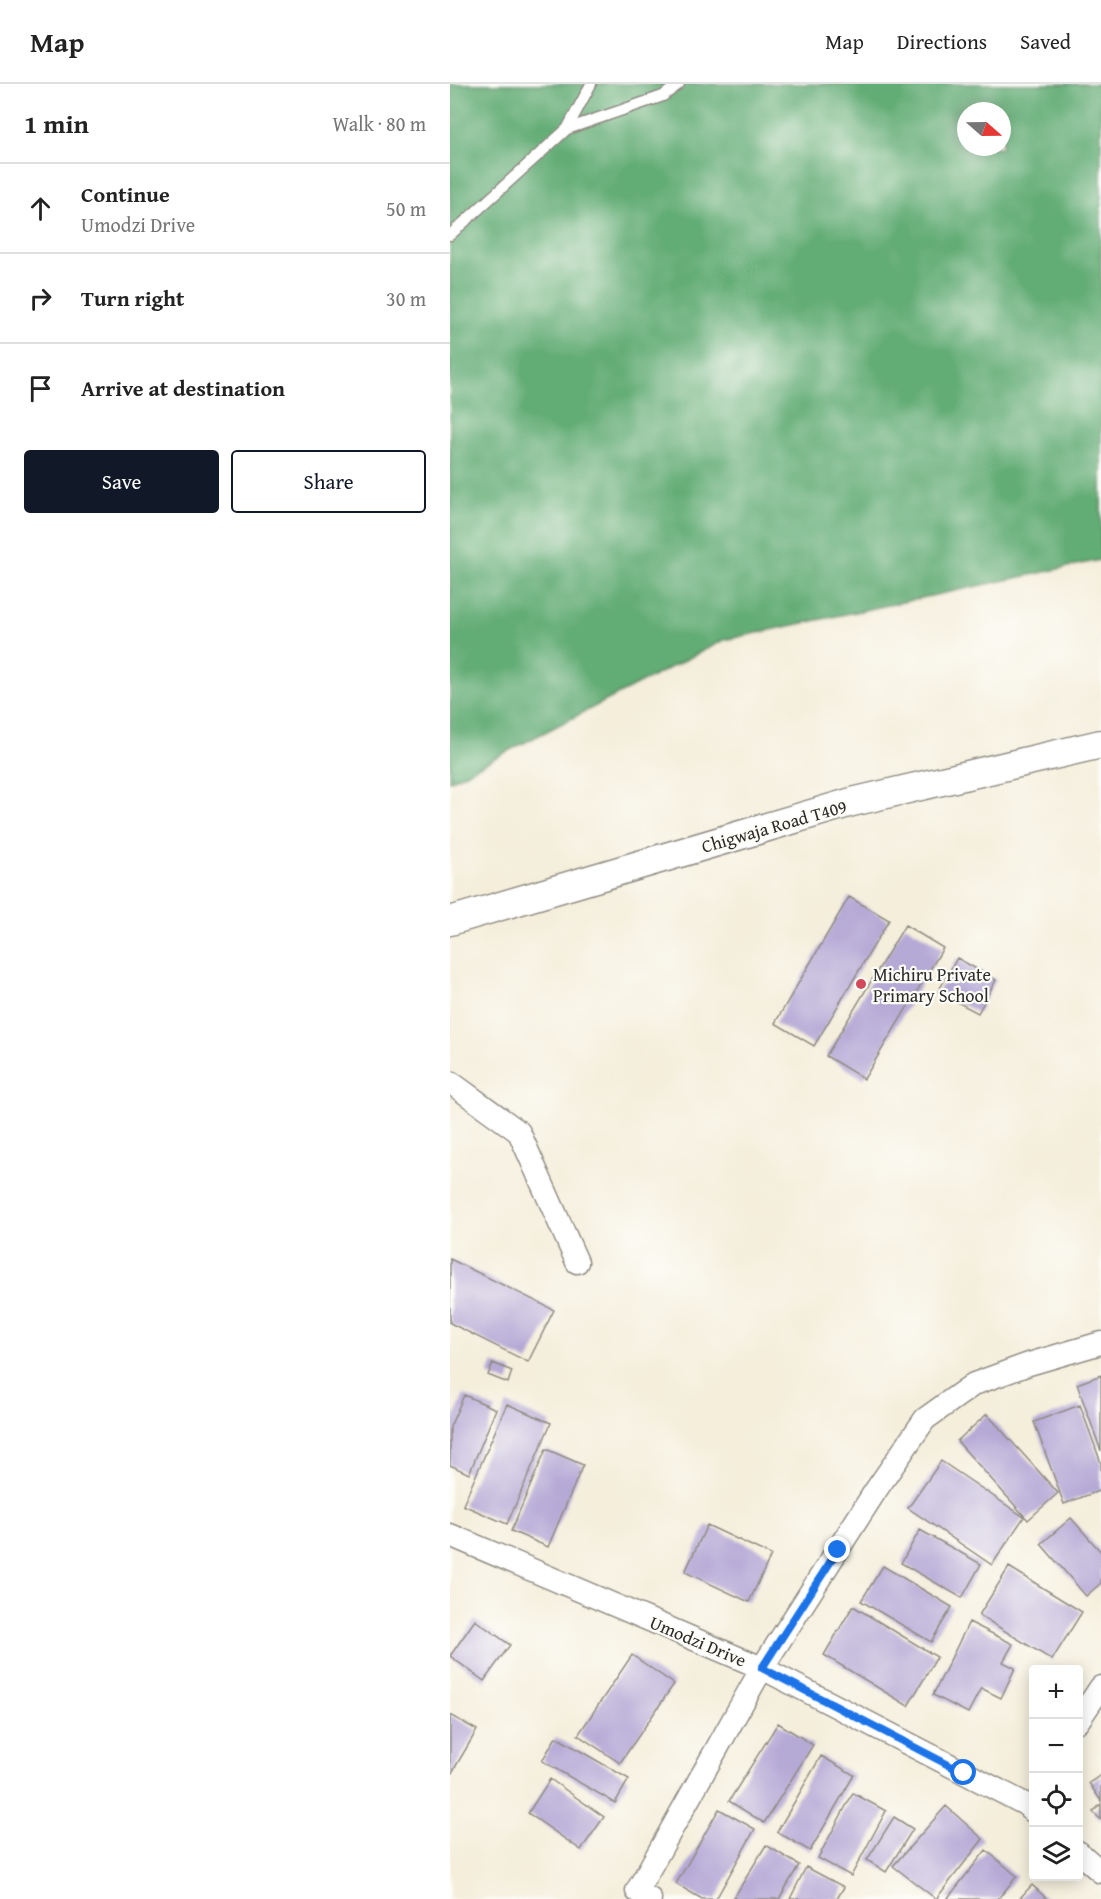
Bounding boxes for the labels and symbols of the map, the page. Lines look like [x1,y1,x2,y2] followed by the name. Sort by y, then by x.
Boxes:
[957,102,1011,156] north arrow
[698,792,850,860] street label: Chigwaja Road T409
[873,961,991,1009] place label: Michiru Private Primary School
[854,977,868,991] marker: Michiru Private Primary School
[824,1536,850,1562] route end
[645,1609,751,1673] street label: Umodzi Drive
[950,1759,976,1785] route start

